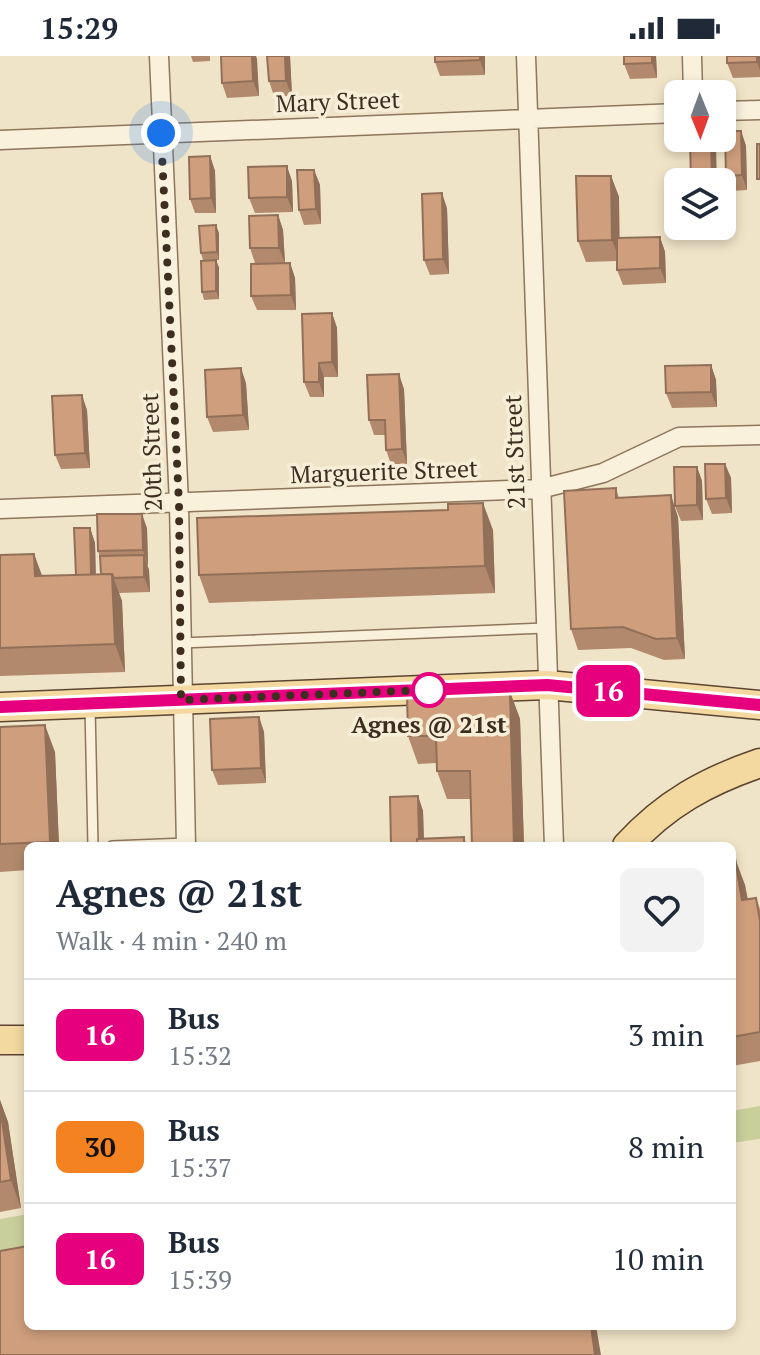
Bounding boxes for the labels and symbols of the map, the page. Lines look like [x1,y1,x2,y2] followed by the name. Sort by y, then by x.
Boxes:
[664,80,736,152] north arrow
[275,83,401,119] street label: Mary Street
[141,113,181,153] your location
[133,392,169,512] street label: 20th Street
[496,394,532,510] street label: 21st Street
[290,452,479,490] street label: Marguerite Street
[572,665,644,717] line badge: 16
[412,673,446,707] marker: Agnes @ 21st
[351,708,507,740] place label: Agnes @ 21st

